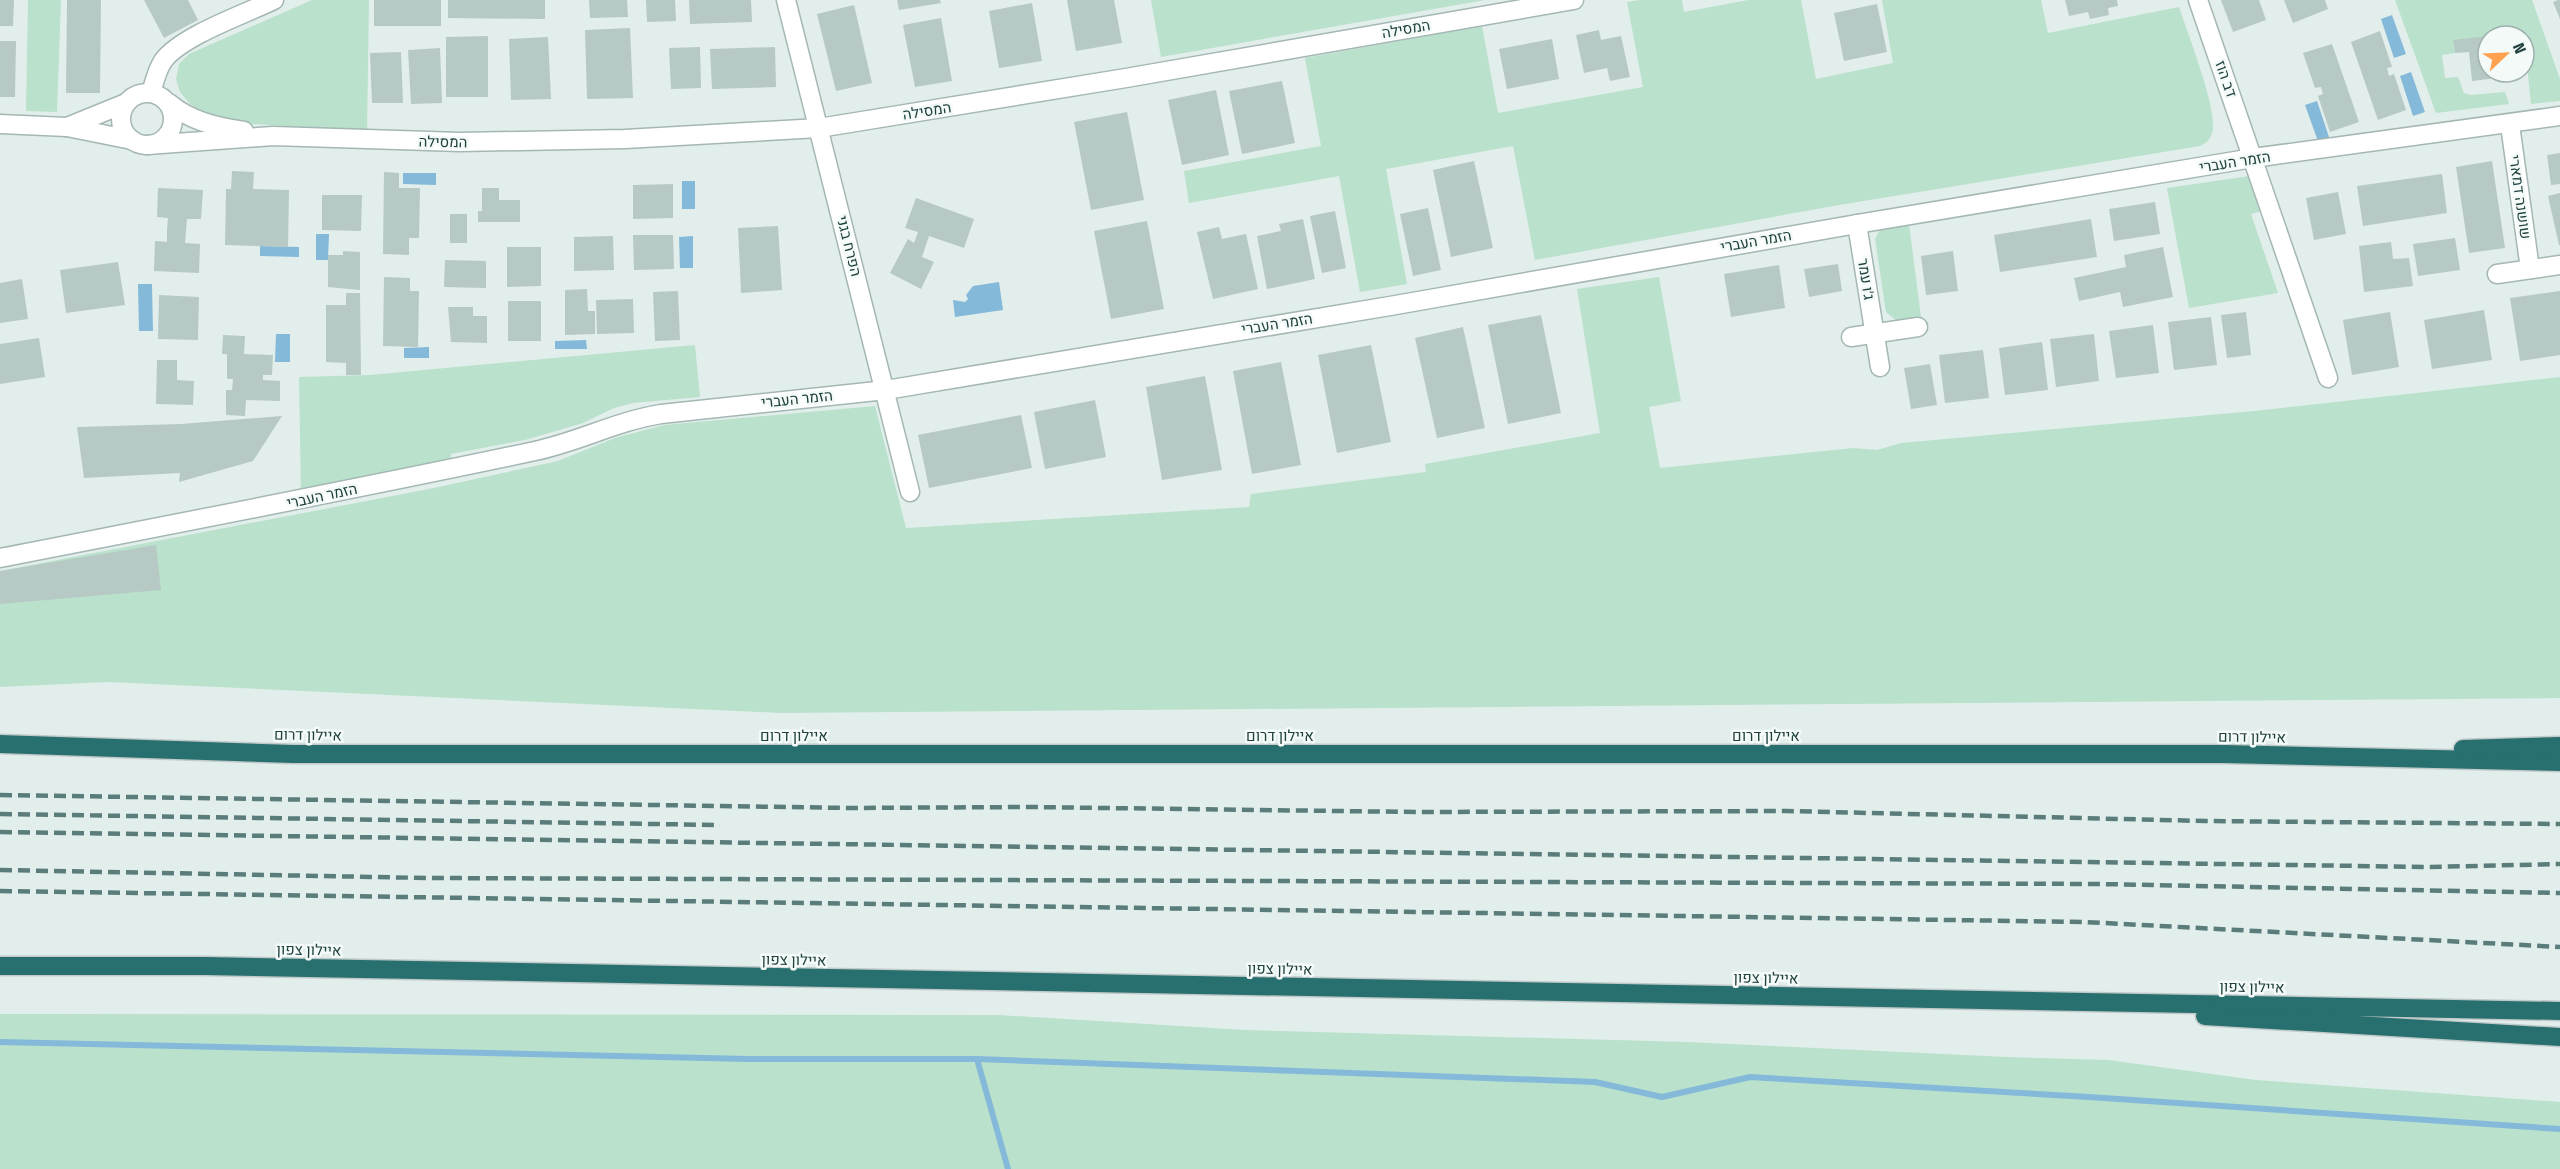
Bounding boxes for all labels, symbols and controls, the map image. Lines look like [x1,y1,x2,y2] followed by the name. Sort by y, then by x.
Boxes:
[1380,16,1432,42] street label: המסילה
[2476,24,2536,84] north arrow
[2509,40,2530,56] text: N
[2211,58,2241,100] street label: דב הוז
[901,98,953,124] street label: המסילה
[418,133,468,151] street label: המסילה
[2198,147,2272,177] street label: הזמר העברי
[2505,154,2535,240] street label: שושנה דמארי
[833,214,865,278] street label: הפרח בגני
[1719,226,1793,256] street label: הזמר העברי
[1854,257,1878,301] street label: ג׳ו עמר
[1240,309,1314,339] street label: הזמר העברי
[760,386,834,412] street label: הזמר העברי
[285,480,359,512] street label: הזמר העברי
[274,725,342,745] street label: איילון דרום
[760,727,828,745] street label: איילון דרום
[1246,727,1314,745] street label: איילון דרום
[1732,727,1800,745] street label: איילון דרום
[2218,727,2286,747] street label: איילון דרום
[276,940,342,960] street label: איילון צפון
[761,950,827,970] street label: איילון צפון
[1247,959,1313,979] street label: איילון צפון
[1733,968,1799,988] street label: איילון צפון
[2219,977,2285,997] street label: איילון צפון

